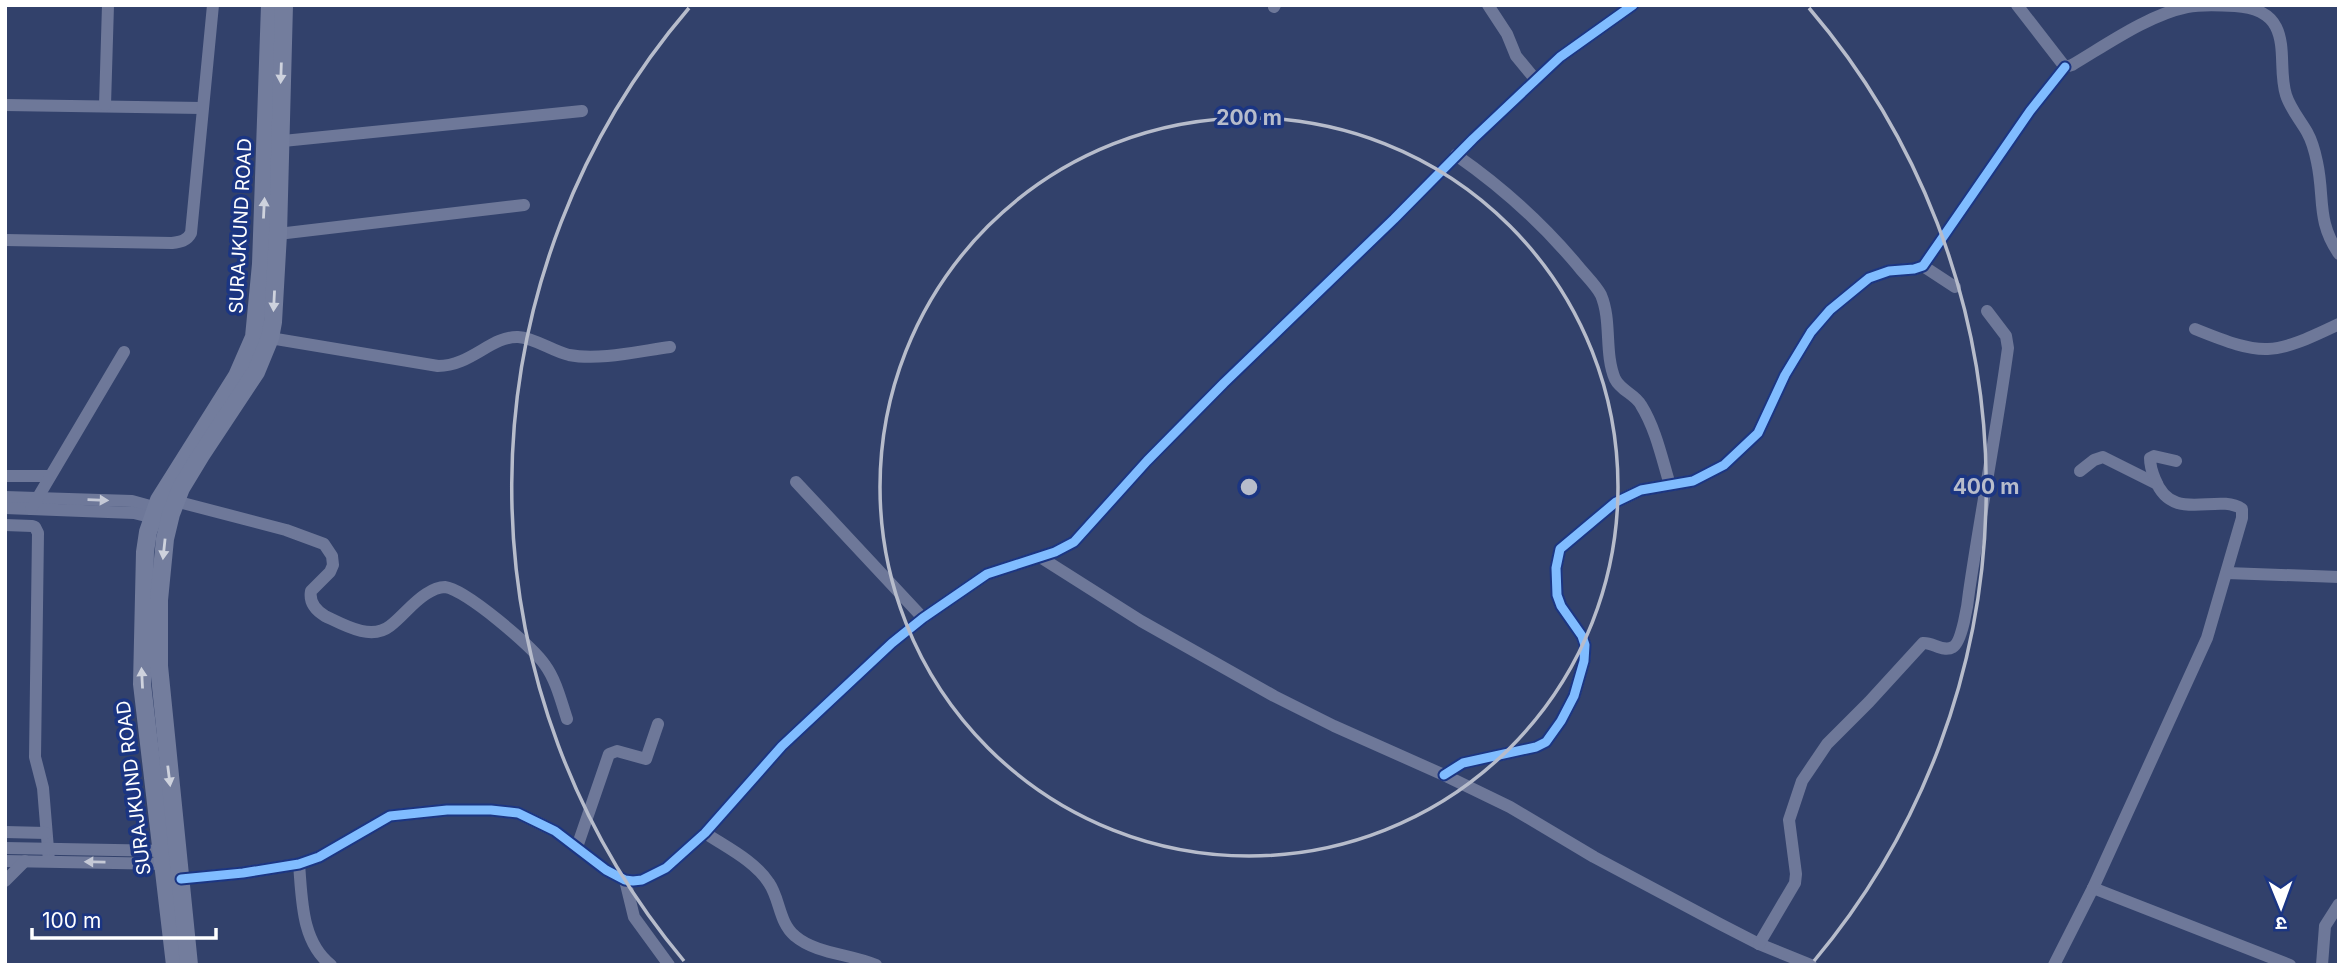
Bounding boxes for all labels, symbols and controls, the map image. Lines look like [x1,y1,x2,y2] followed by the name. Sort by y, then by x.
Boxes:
[276,63,287,85] one-way arrow
[1216,105,1282,130] text: 200 m
[224,138,257,314] street label: SURAJKUND ROAD
[259,197,270,219] one-way arrow
[269,290,280,312] one-way arrow
[1953,474,2019,499] text: 400 m
[1237,475,1261,499] centre of rings
[87,495,109,506] one-way arrow
[158,538,169,560] one-way arrow
[136,667,147,689] one-way arrow
[111,699,156,877] street label: SURAJKUND ROAD
[164,765,175,787] one-way arrow
[83,857,105,868] one-way arrow
[2246,872,2316,942] north arrow
[32,897,215,941] scale bar
[42,908,101,933] text: 100 m
[2275,912,2287,935] text: उ

